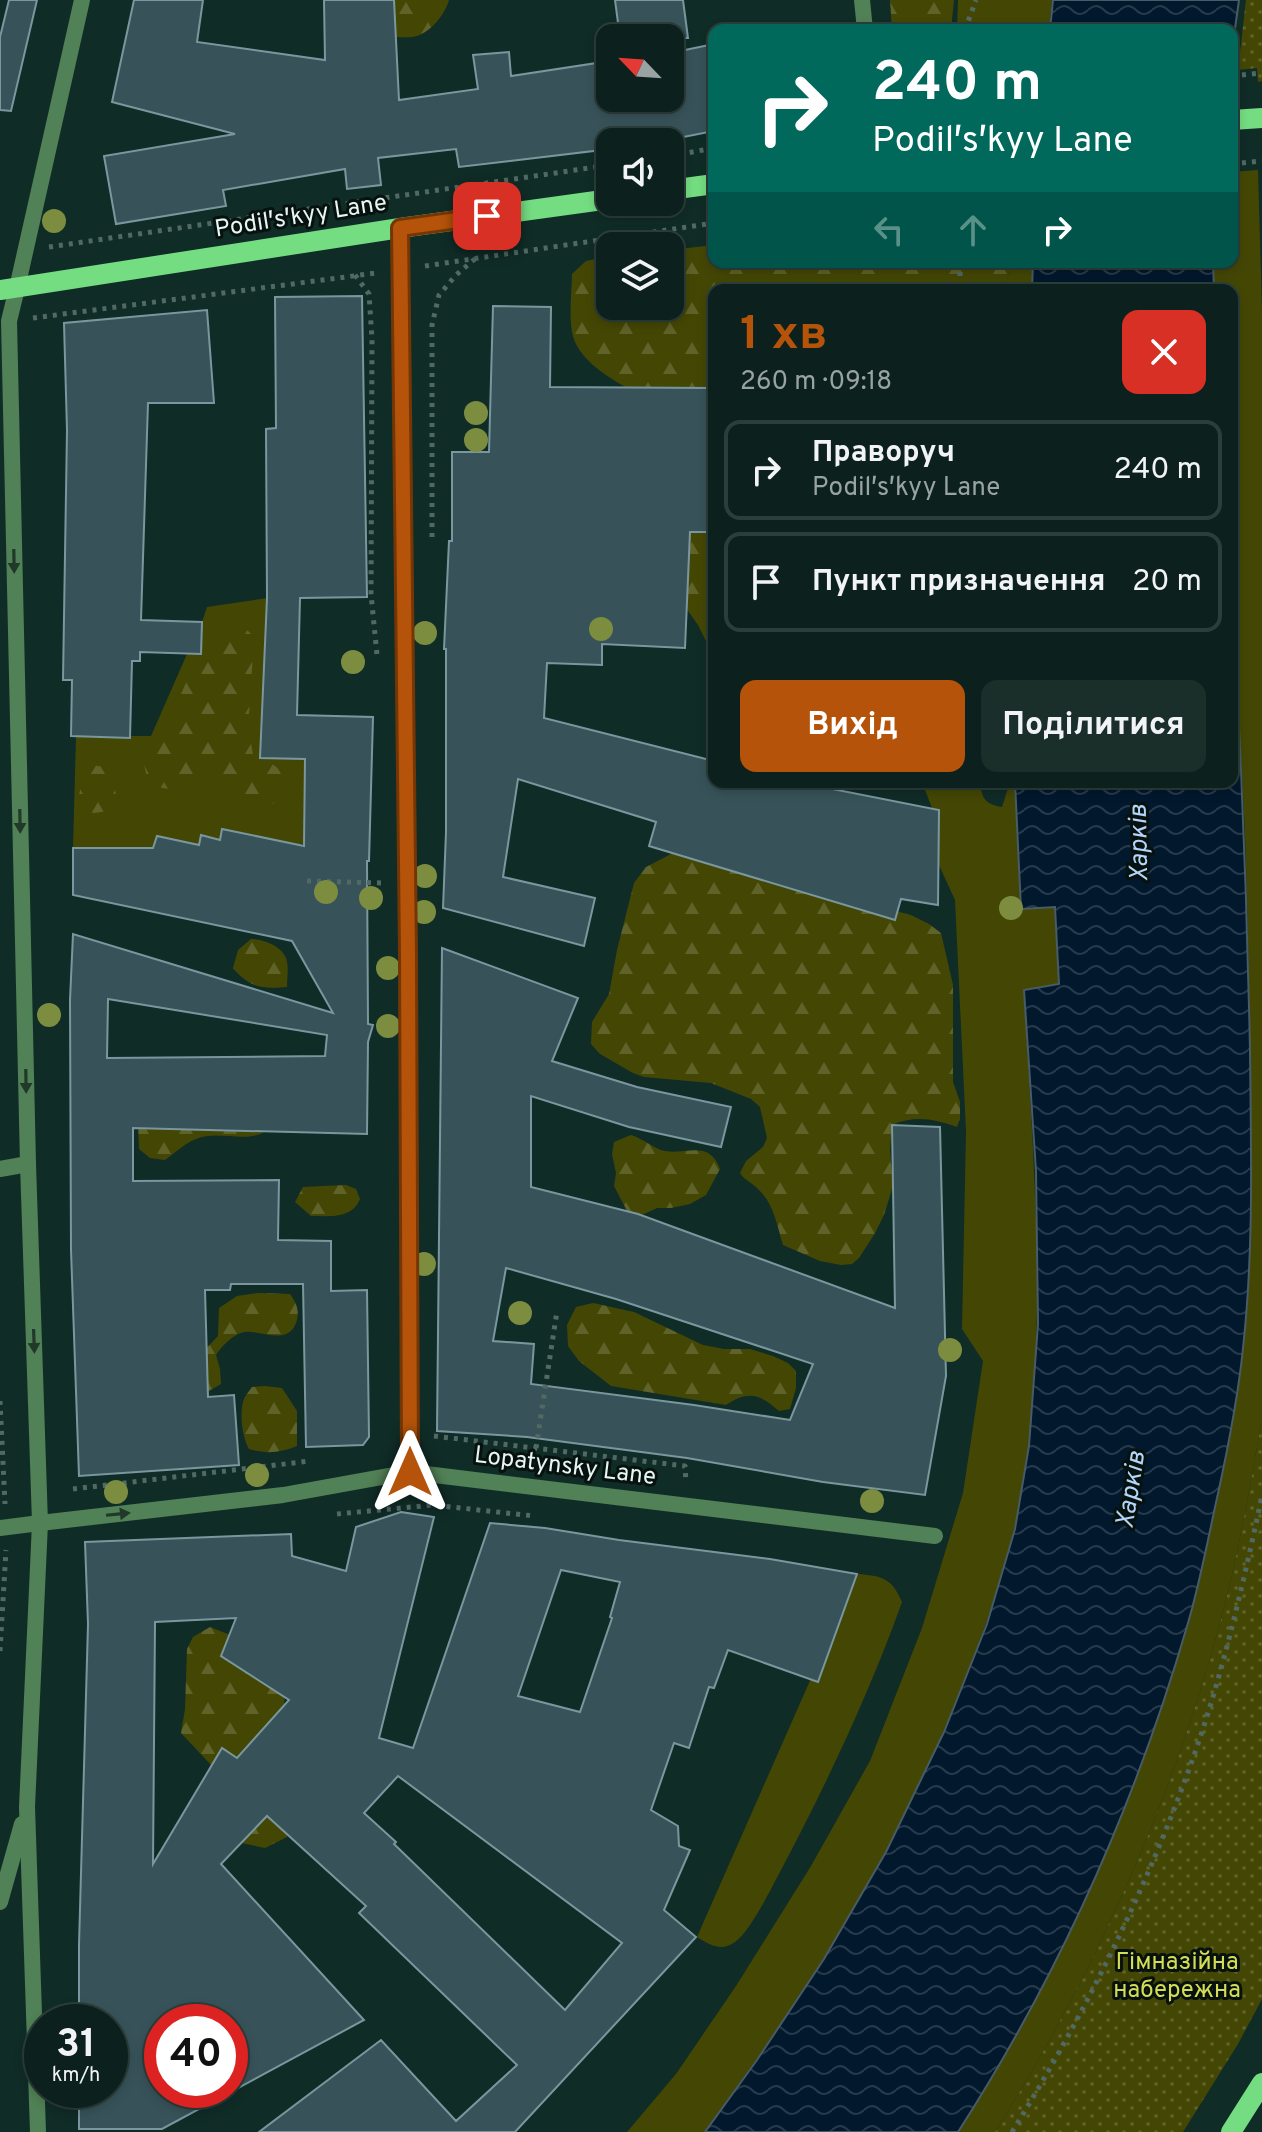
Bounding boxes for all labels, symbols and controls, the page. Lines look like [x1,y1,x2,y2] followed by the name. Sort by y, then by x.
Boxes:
[596,24,684,112] north arrow
[596,24,684,320] map controls
[872,50,1042,120] text: 240 m
[740,56,844,160] icon: right
[872,119,1133,165] text: Podilʹsʹkyy Lane
[596,128,684,216] button: sound
[453,182,521,250] pin
[213,189,389,245] street label: Podilʹsʹkyy Lane
[465,194,509,238] icon: arrive
[867,208,911,252] icon: left
[951,208,995,252] icon: ahead
[1035,208,1079,252] icon: right
[596,232,684,320] button: layers
[740,306,827,366] text: 1 хв
[1122,310,1206,394] button: close
[740,366,892,399] text: 260 m · 09:18
[812,435,955,472] text: Праворуч
[744,448,788,492] icon: right
[1114,452,1202,489] text: 240 m
[812,472,1000,505] text: Podilʹsʹkyy Lane
[8,549,21,574] one-way arrow
[744,560,788,604] icon: arrive
[812,564,1105,601] text: Пункт призначення
[1132,564,1202,601] text: 20 m
[740,680,965,772] button: Вихід
[981,680,1206,772] button: Поділитися
[1123,803,1157,882] water label: Харків
[14,809,27,834] one-way arrow
[20,1069,32,1094] one-way arrow
[28,1329,41,1354] one-way arrow
[368,1430,452,1514] position arrow
[472,1441,658,1493] street label: Lopatynsky Lane
[1110,1448,1154,1531] water label: Харків
[106,1507,131,1520] one-way arrow
[1113,1948,1241,2006] park label: Гімназійна набережна
[144,2004,248,2108] speed limit sign: 40
[56,2021,96,2071] text: 31
[52,2063,100,2089] text: km/h

